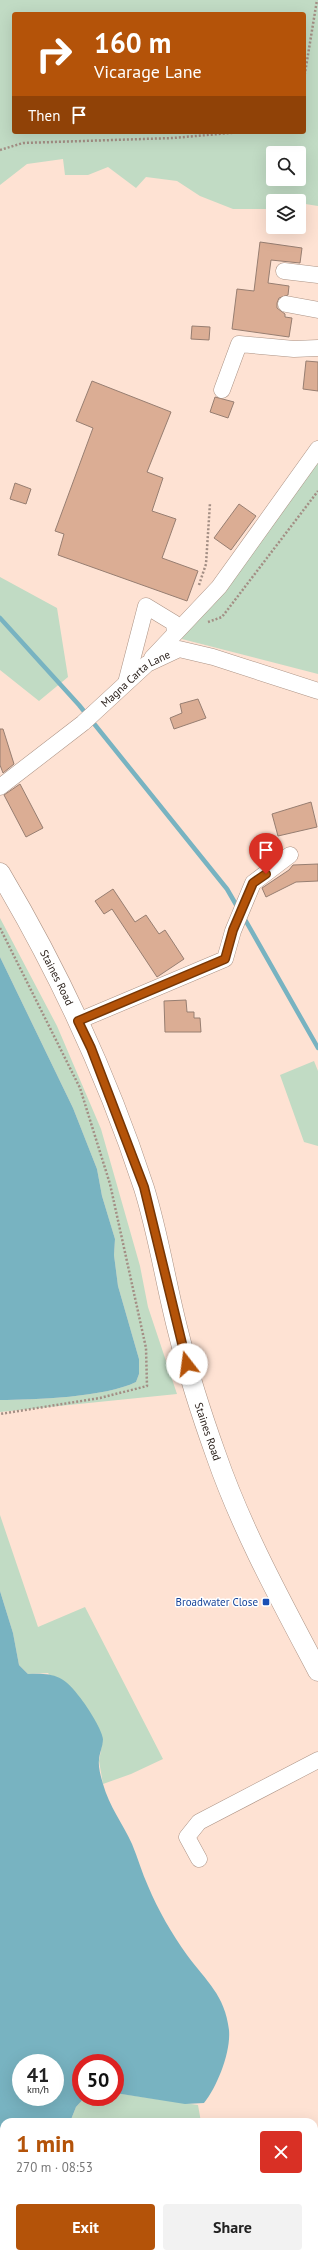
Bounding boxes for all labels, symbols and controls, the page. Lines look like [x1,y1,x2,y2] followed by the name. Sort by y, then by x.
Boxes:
[94,24,171,61] text: 160 m
[28,28,80,80] icon: right
[94,60,202,83] text: Vicarage Lane
[68,104,90,126] icon: arrive
[28,106,60,125] text: Then
[266,146,306,234] map controls
[266,146,306,186] button: search
[266,194,306,234] button: layers
[98,647,173,710] street label: Magna Carta Lane
[249,833,283,874] pin
[255,839,277,861] icon: arrive
[37,947,77,1008] street label: Staines Road
[166,1343,208,1385] position arrow
[192,1401,224,1463] street label: Staines Road
[176,1595,258,1609] place label: Broadwater Close
[261,1597,271,1607] marker: Broadwater Close
[72,2054,124,2106] speed limit sign: 50
[27,2062,49,2088] text: 41
[27,2083,49,2096] text: km/h
[16,2128,75,2159] text: 1 min
[260,2131,302,2173] button: close
[16,2159,93,2176] text: 270 m · 08:53
[16,2204,155,2250] button: Exit
[163,2204,302,2250] button: Share

